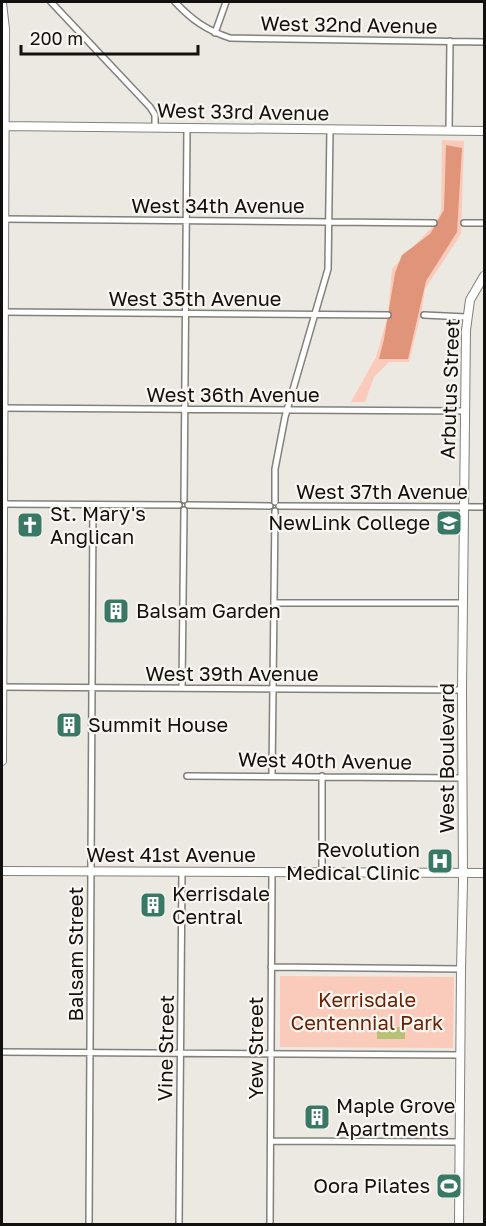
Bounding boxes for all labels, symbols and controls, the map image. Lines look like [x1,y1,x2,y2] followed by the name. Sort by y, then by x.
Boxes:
[260,10,438,38] street label: West 32nd Avenue
[21,18,198,56] scale bar
[30,27,83,49] text: 200 m
[157,97,329,125] street label: West 33rd Avenue
[131,193,305,217] street label: West 34th Avenue
[109,286,281,310] street label: West 35th Avenue
[435,318,463,460] street label: Arbutus Street
[146,382,320,406] street label: West 36th Avenue
[296,479,468,503] street label: West 37th Avenue
[50,501,146,548] place label: St. Mary's Anglican
[434,508,464,538] school or university icon: NewLink College
[15,510,45,540] church icon: St. Mary's Anglican
[268,510,430,534] place label: NewLink College
[101,596,131,626] building icon: Balsam Garden
[136,598,281,622] place label: Balsam Garden
[145,661,319,685] street label: West 39th Avenue
[434,683,458,833] street label: West Boulevard
[54,710,84,740] building icon: Summit House
[88,712,228,736] place label: Summit House
[238,746,412,774] street label: West 40th Avenue
[286,837,420,884] place label: Revolution Medical Clinic
[86,842,256,866] street label: West 41st Avenue
[425,846,455,876] hospital icon: Revolution Medical Clinic
[172,881,270,928] place label: Kerrisdale Central
[63,887,87,1021] street label: Balsam Street
[138,890,168,920] building icon: Kerrisdale Central
[291,987,443,1034] park label: Kerrisdale Centennial Park
[152,994,178,1102] street label: Vine Street
[243,997,267,1100] street label: Yew Street
[336,1093,455,1140] place label: Maple Grove Apartments
[302,1102,332,1132] building icon: Maple Grove Apartments
[434,1171,464,1201] sports icon: Oora Pilates
[313,1173,430,1197] place label: Oora Pilates

